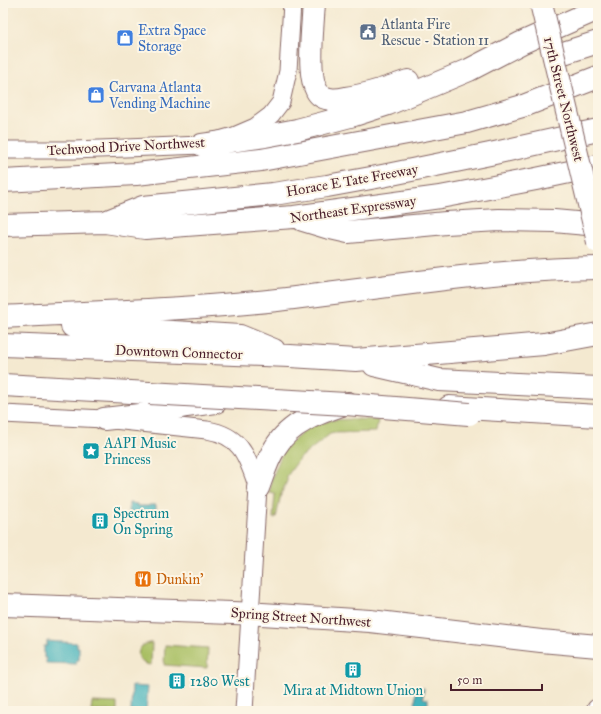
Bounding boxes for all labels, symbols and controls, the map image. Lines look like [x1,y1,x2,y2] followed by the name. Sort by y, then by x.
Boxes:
[380,16,490,49] place label: Atlanta Fire Rescue - Station 11
[138,22,206,55] place label: Extra Space Storage
[358,22,378,42] public building icon: Atlanta Fire Rescue - Station 11
[115,28,135,48] shop icon: Extra Space Storage
[540,35,587,163] street label: 17th Street Northwest
[108,79,211,112] place label: Carvana Atlanta Vending Machine
[86,85,106,105] shop icon: Carvana Atlanta Vending Machine
[47,134,205,159] street label: Techwood Drive Northwest
[285,160,420,200] street label: Horace E Tate Freeway
[289,192,418,227] street label: Northeast Expressway
[115,342,244,363] street label: Downtown Connector
[103,435,177,468] place label: AAPI Music Princess
[81,441,101,461] place icon: AAPI Music Princess
[113,505,173,538] place label: Spectrum On Spring
[90,511,110,531] building icon: Spectrum On Spring
[133,569,153,589] restaurant icon: Dunkin'
[156,571,204,588] place label: Dunkin'
[230,604,372,631] street label: Spring Street Northwest
[343,660,363,680] building icon: Mira at Midtown Union
[451,666,542,692] scale bar
[167,671,187,691] building icon: 1280 West
[190,673,250,690] place label: 1280 West
[457,673,482,687] text: 50 m
[283,682,424,699] place label: Mira at Midtown Union

